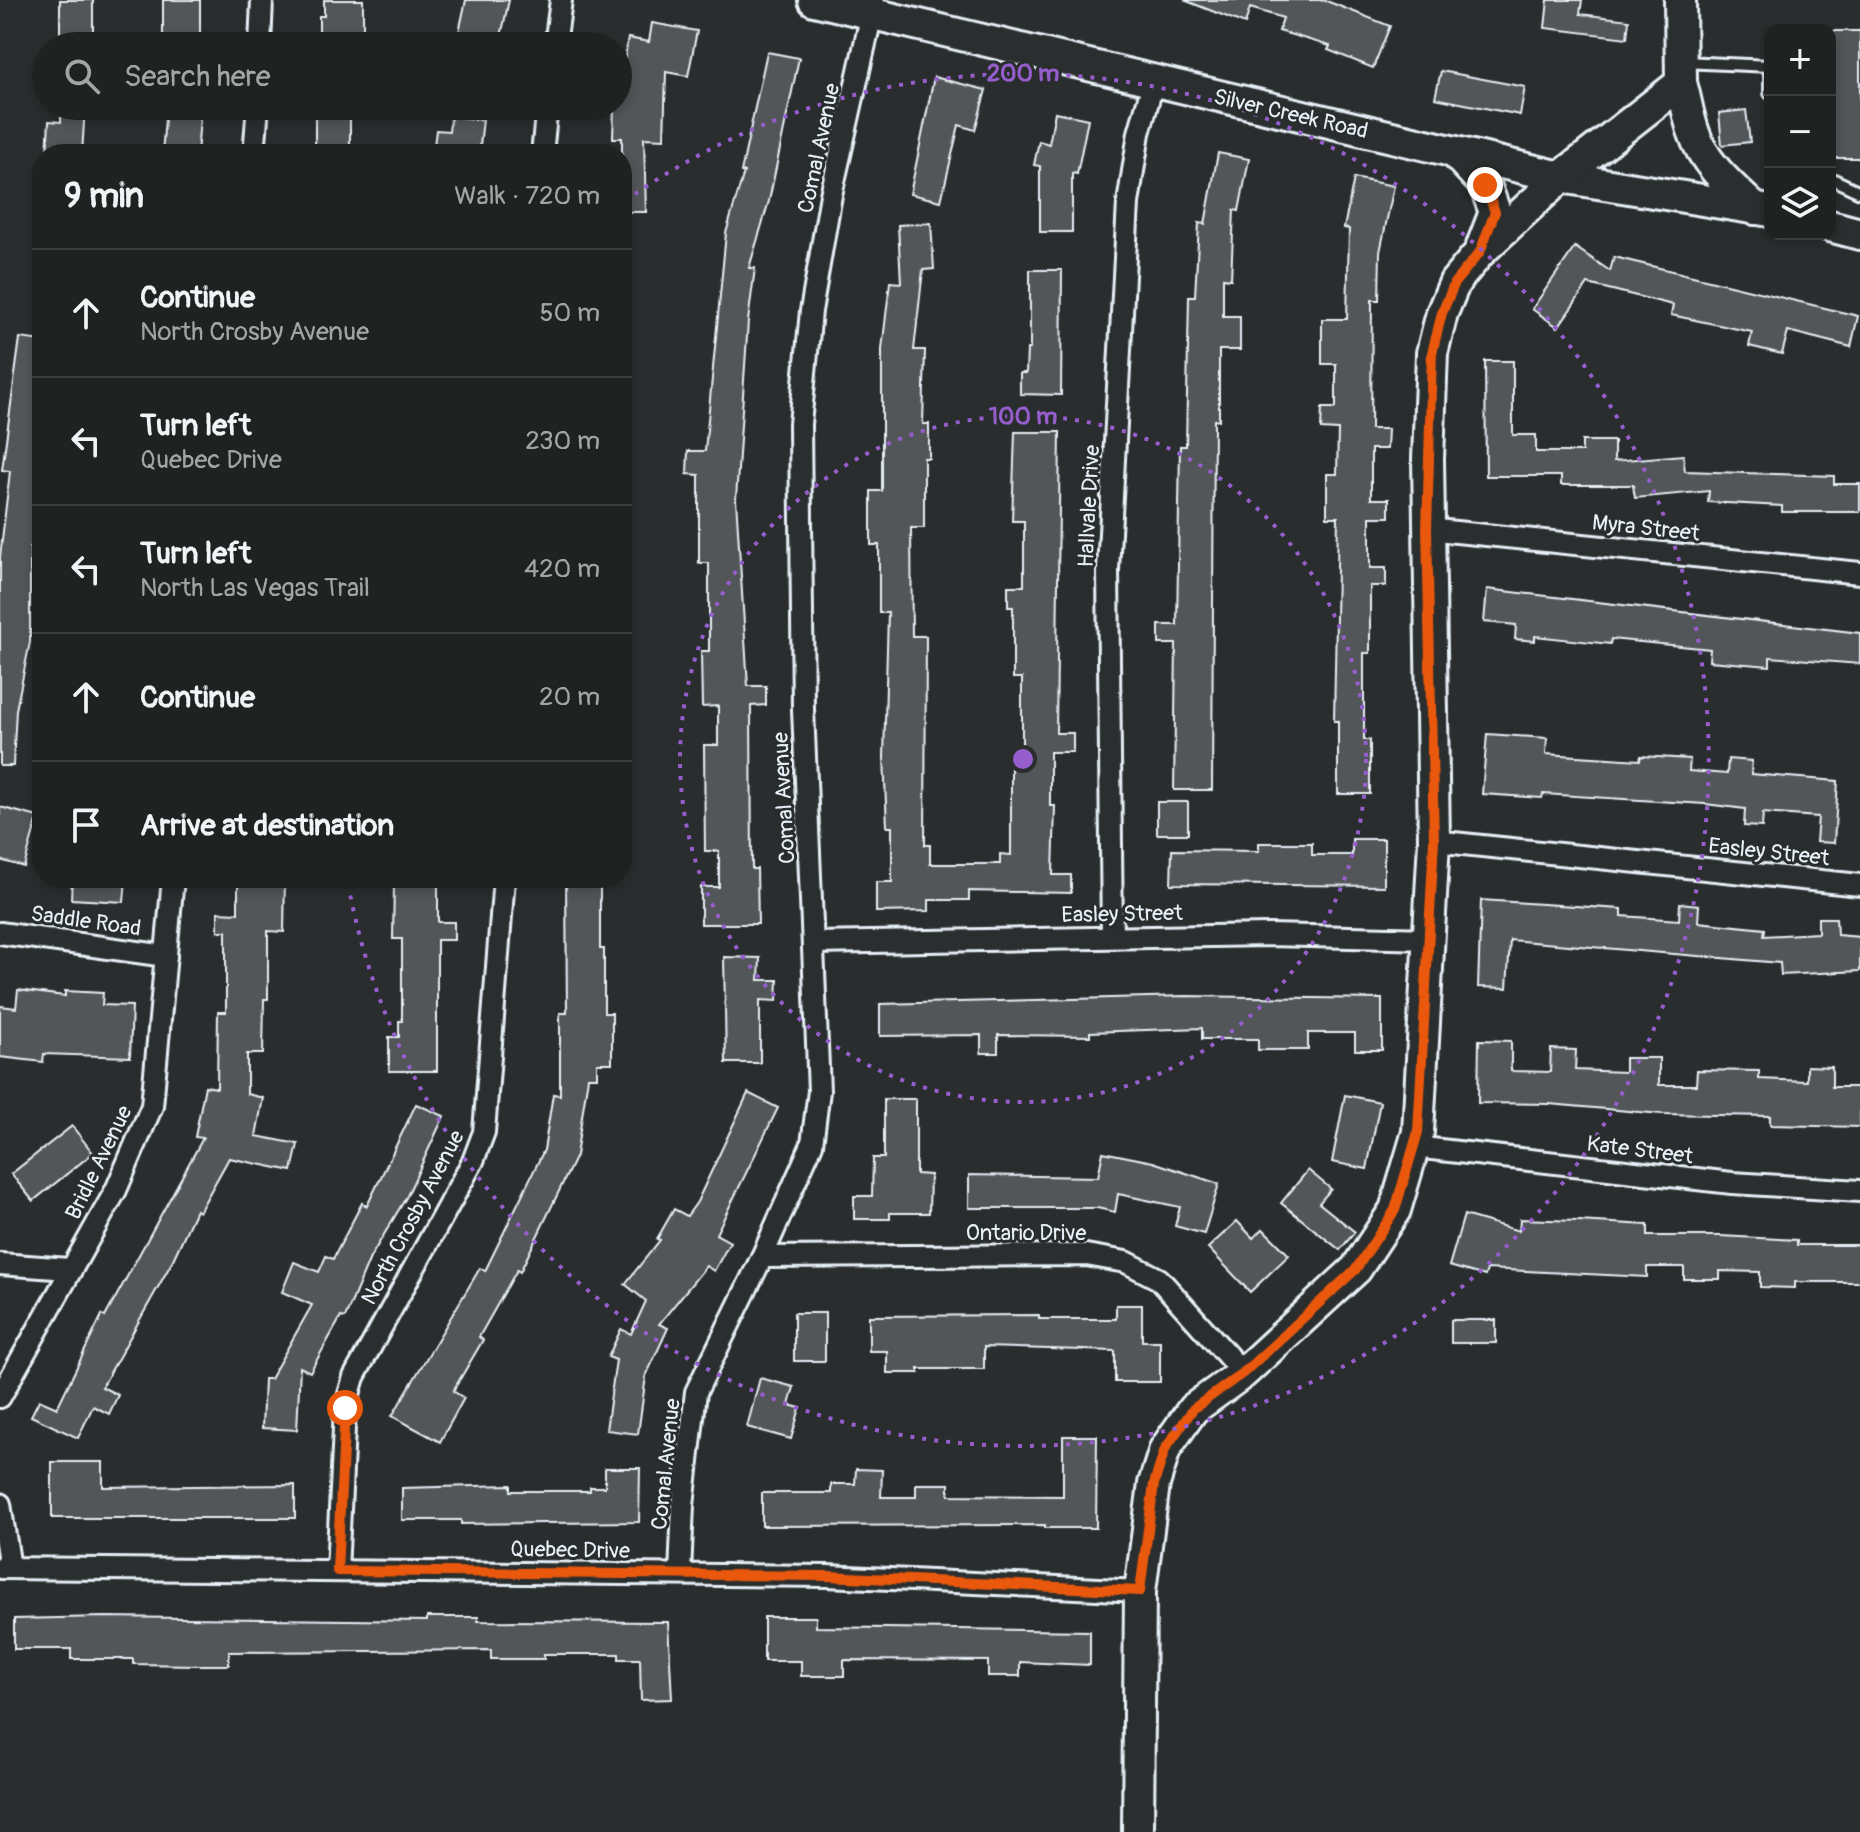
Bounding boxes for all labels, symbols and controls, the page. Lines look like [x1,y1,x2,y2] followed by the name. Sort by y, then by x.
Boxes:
[1764,24,1836,240] map controls
[1764,24,1836,96] button: +
[32,32,632,120] search box
[60,54,104,98] icon: search
[124,58,271,95] text: Search here
[987,59,1059,88] text: 200 m
[792,81,846,216] street label: Comal Avenue
[1211,83,1371,145] street label: Silver Creek Road
[1764,96,1836,168] button: −
[1467,167,1503,203] route end
[1764,168,1836,240] button: layers
[64,175,144,218] text: 9 min
[454,180,600,212] text: Walk · 720 m
[140,279,255,316] text: Continue
[64,291,108,335] icon: ahead
[539,297,600,329] text: 50 m
[140,316,369,348] text: North Crosby Avenue
[989,402,1057,431] text: 100 m
[140,407,251,444] text: Turn left
[64,419,108,463] icon: left
[525,425,600,457] text: 230 m
[140,444,282,476] text: Quebec Drive
[1072,444,1106,568] street label: Hallvale Drive
[1591,508,1701,548] street label: Myra Street
[140,535,251,572] text: Turn left
[64,547,108,591] icon: left
[524,553,600,585] text: 420 m
[140,572,370,604] text: North Las Vegas Trail
[64,675,108,719] icon: ahead
[140,679,255,716] text: Continue
[539,681,600,713] text: 20 m
[767,731,801,865] street label: Comal Avenue
[1009,745,1037,773] centre of rings
[64,803,108,847] icon: arrive
[140,807,394,844] text: Arrive at destination
[1707,832,1831,872] street label: Easley Street
[29,899,143,943] street label: Saddle Road
[1061,899,1183,929] street label: Easley Street
[59,1101,139,1224] street label: Bridle Avenue
[355,1125,471,1310] street label: North Crosby Avenue
[1585,1130,1695,1170] street label: Kate Street
[966,1219,1086,1247] street label: Ontario Drive
[327,1390,363,1426] route start
[645,1397,687,1531] street label: Comal Avenue
[510,1535,630,1565] street label: Quebec Drive

